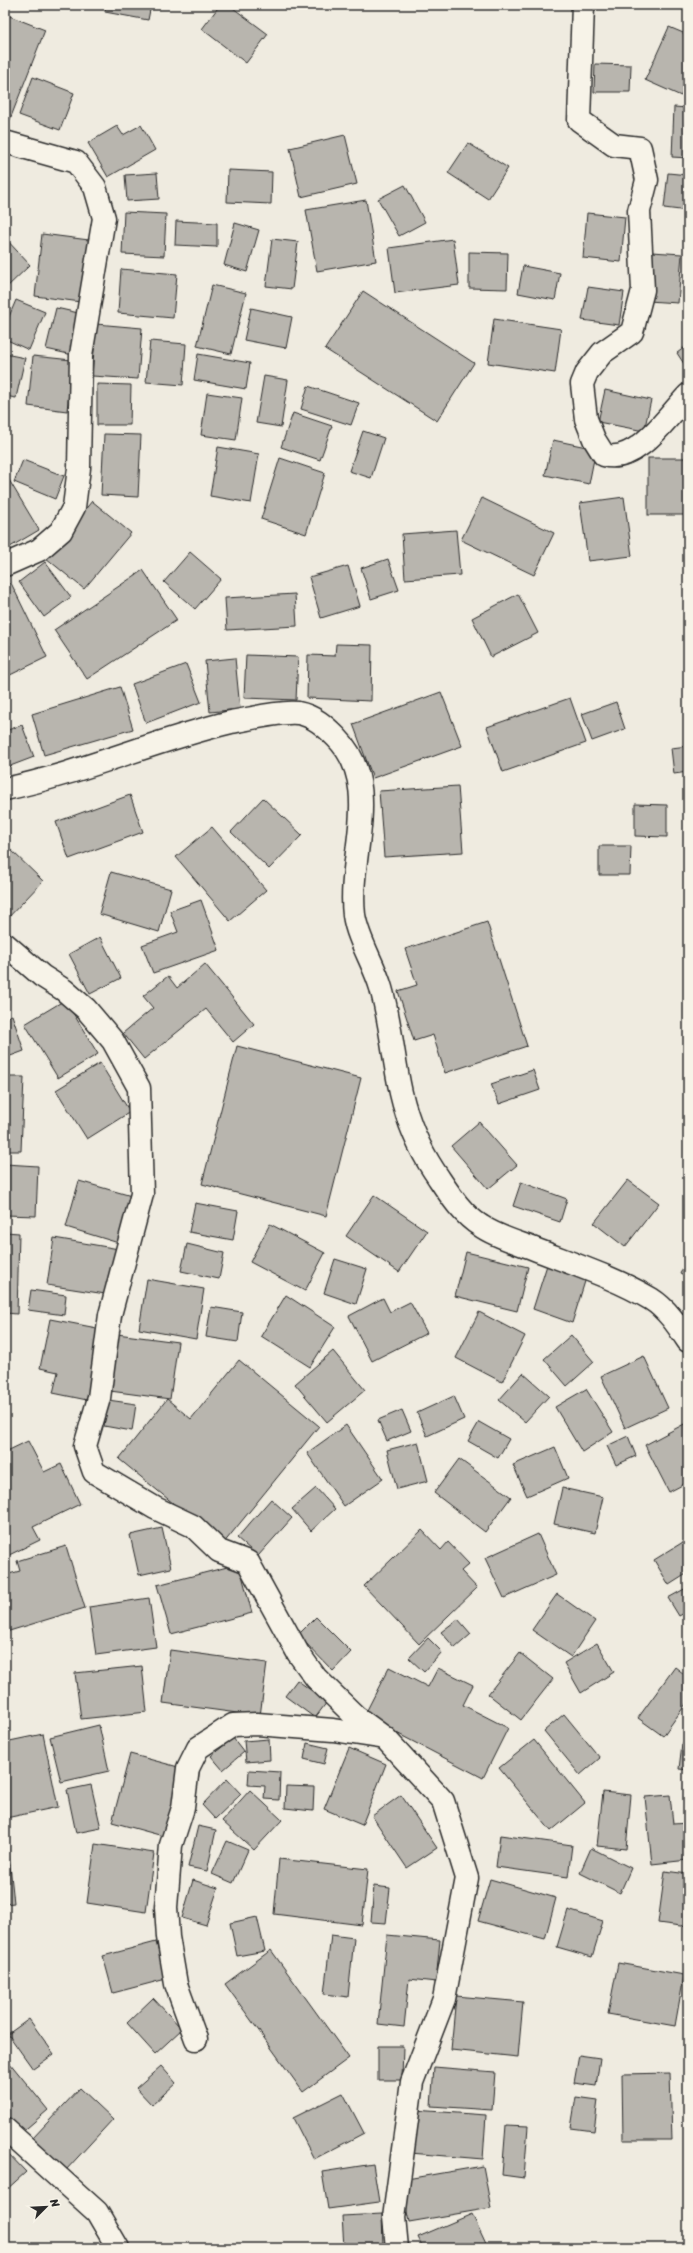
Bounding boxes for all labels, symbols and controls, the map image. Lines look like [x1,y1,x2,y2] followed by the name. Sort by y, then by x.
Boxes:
[26,2187,66,2227] north arrow
[44,2195,65,2211] text: N

